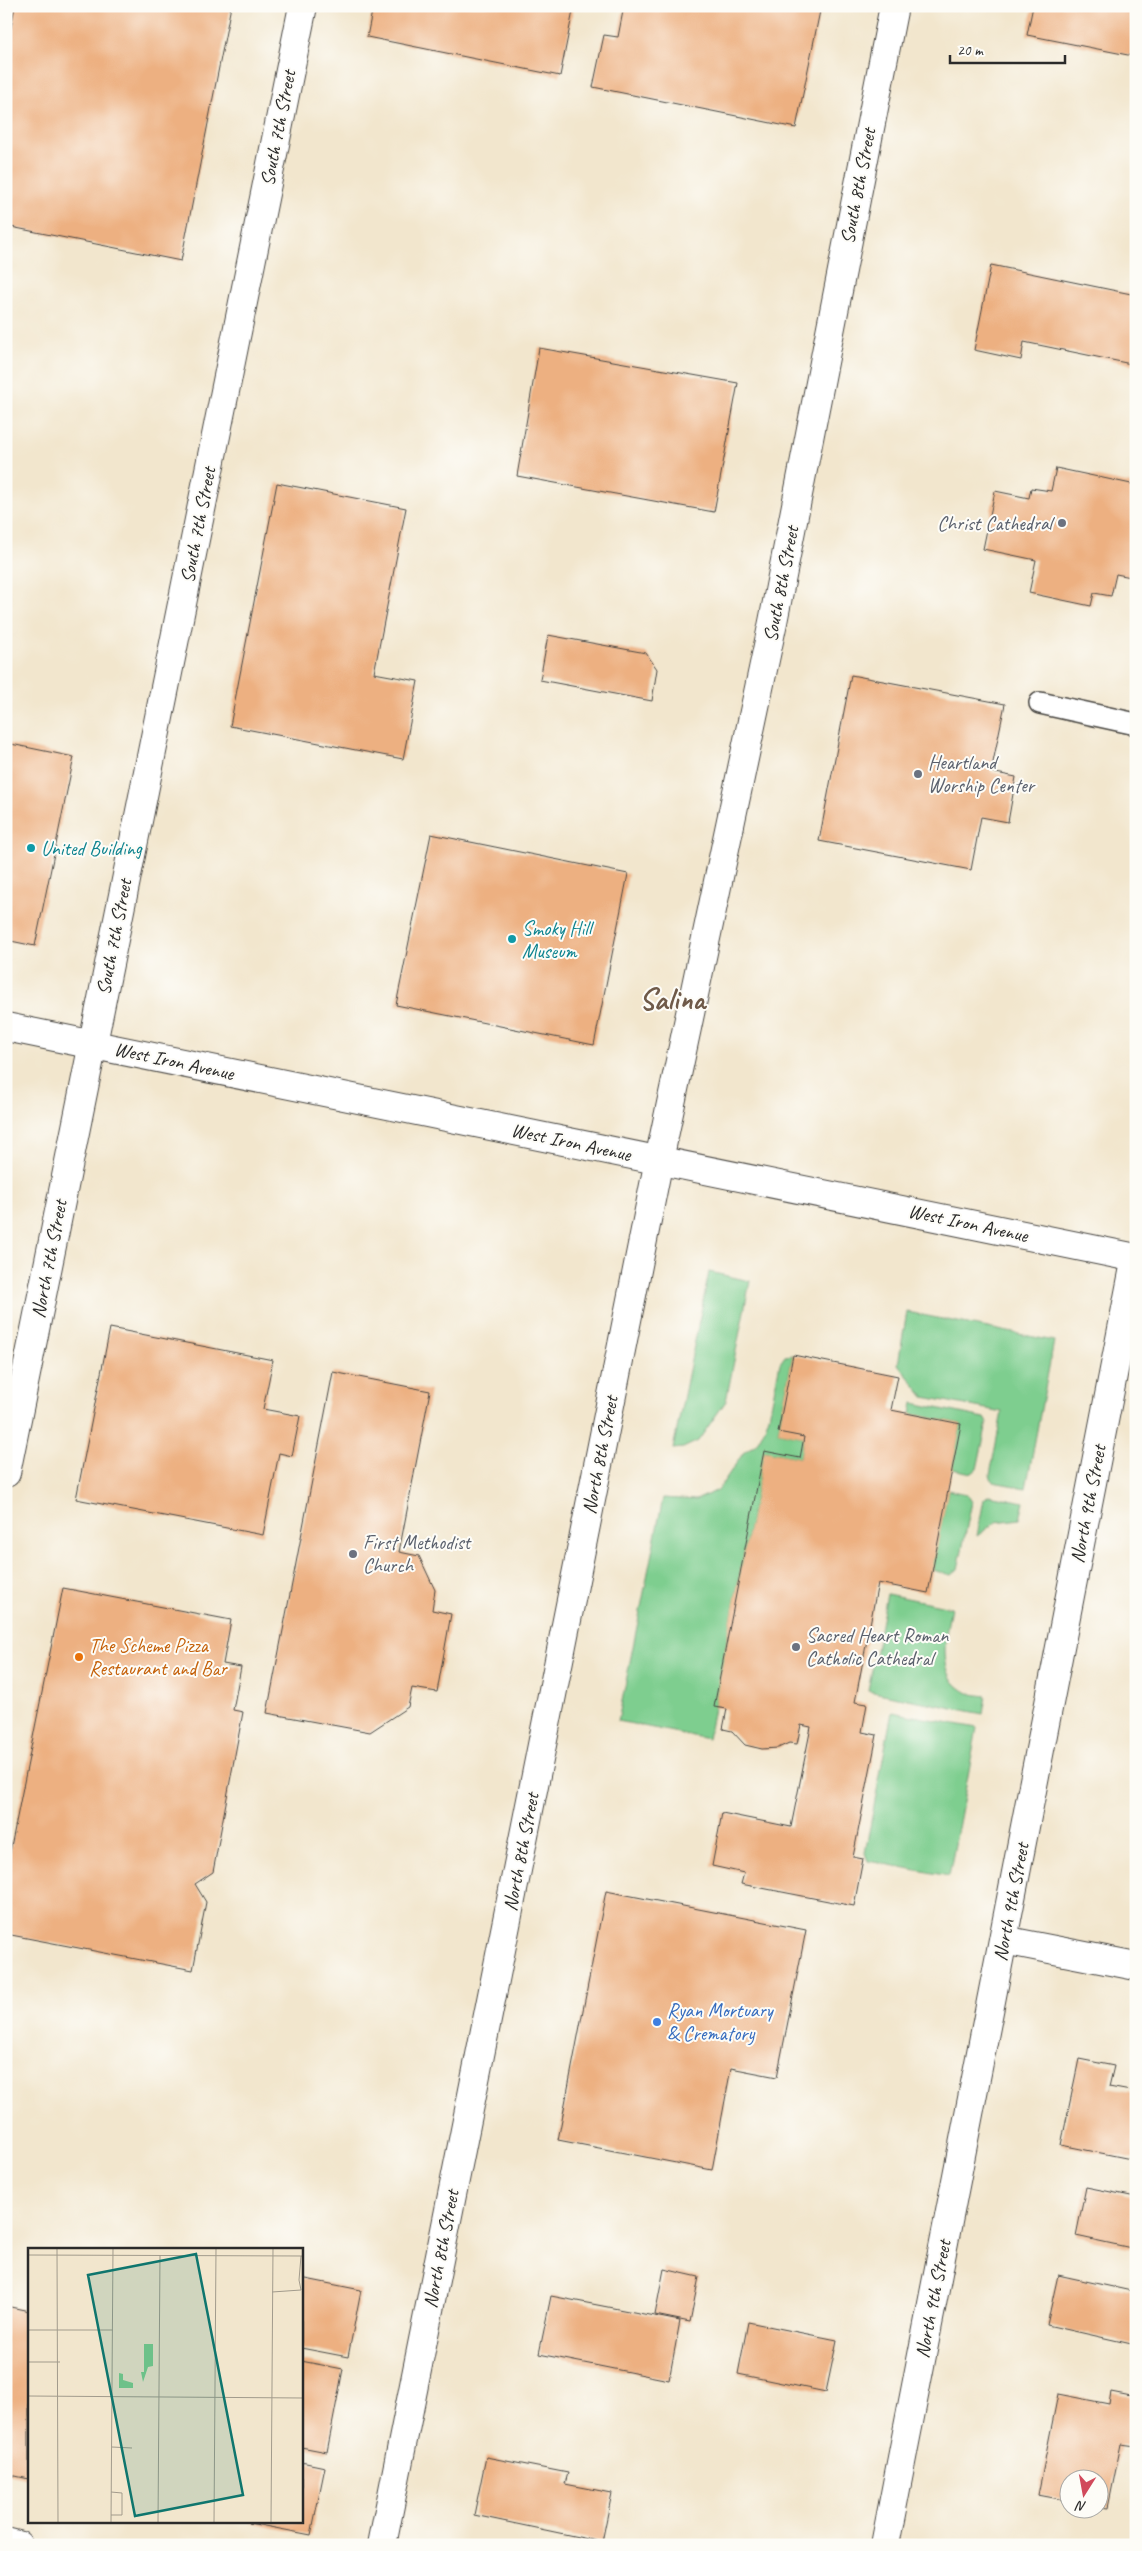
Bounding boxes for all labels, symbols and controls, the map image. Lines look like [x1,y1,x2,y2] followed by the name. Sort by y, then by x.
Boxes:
[950,32,1064,64] scale bar
[957,41,984,60] text: 20 m
[255,66,302,188] street label: South 7th Street
[835,124,882,246] street label: South 8th Street
[175,463,222,585] street label: South 7th Street
[937,511,1056,536] place label: Christ Cathedral
[1056,517,1068,529] marker: Christ Cathedral
[758,522,805,644] street label: South 8th Street
[928,750,1036,798] place label: Heartland Worship Center
[912,768,924,780] marker: Heartland Worship Center
[41,836,143,861] place label: United Building
[25,842,37,854] marker: United Building
[91,875,138,997] street label: South 7th Street
[522,916,595,964] place label: Smoky Hill Museum
[506,933,518,945] marker: Smoky Hill Museum
[639,980,707,1018] district label: Salina
[112,1036,238,1086] street label: West Iron Avenue
[509,1117,635,1167] street label: West Iron Avenue
[25,1196,73,1320] street label: North 7th Street
[906,1198,1032,1248] street label: West Iron Avenue
[576,1392,624,1516] street label: North 8th Street
[1064,1441,1112,1565] street label: North 9th Street
[363,1530,473,1578] place label: First Methodist Church
[347,1548,359,1560] marker: First Methodist Church
[806,1623,949,1671] place label: Sacred Heart Roman Catholic Cathedral
[89,1633,229,1681] place label: The Scheme Pizza Restaurant and Bar
[790,1641,802,1653] marker: Sacred Heart Roman Catholic Cathedral
[73,1651,85,1663] marker: The Scheme Pizza Restaurant and Bar
[497,1789,545,1913] street label: North 8th Street
[987,1839,1035,1963] street label: North 9th Street
[667,1998,775,2046] place label: Ryan Mortuary & Crematory
[651,2016,663,2028] marker: Ryan Mortuary & Crematory
[417,2186,465,2310] street label: North 8th Street
[909,2236,957,2360] street label: North 9th Street
[28,2248,302,2524] inset map
[1060,2468,1110,2518] north arrow
[1073,2497,1087,2515] text: N

